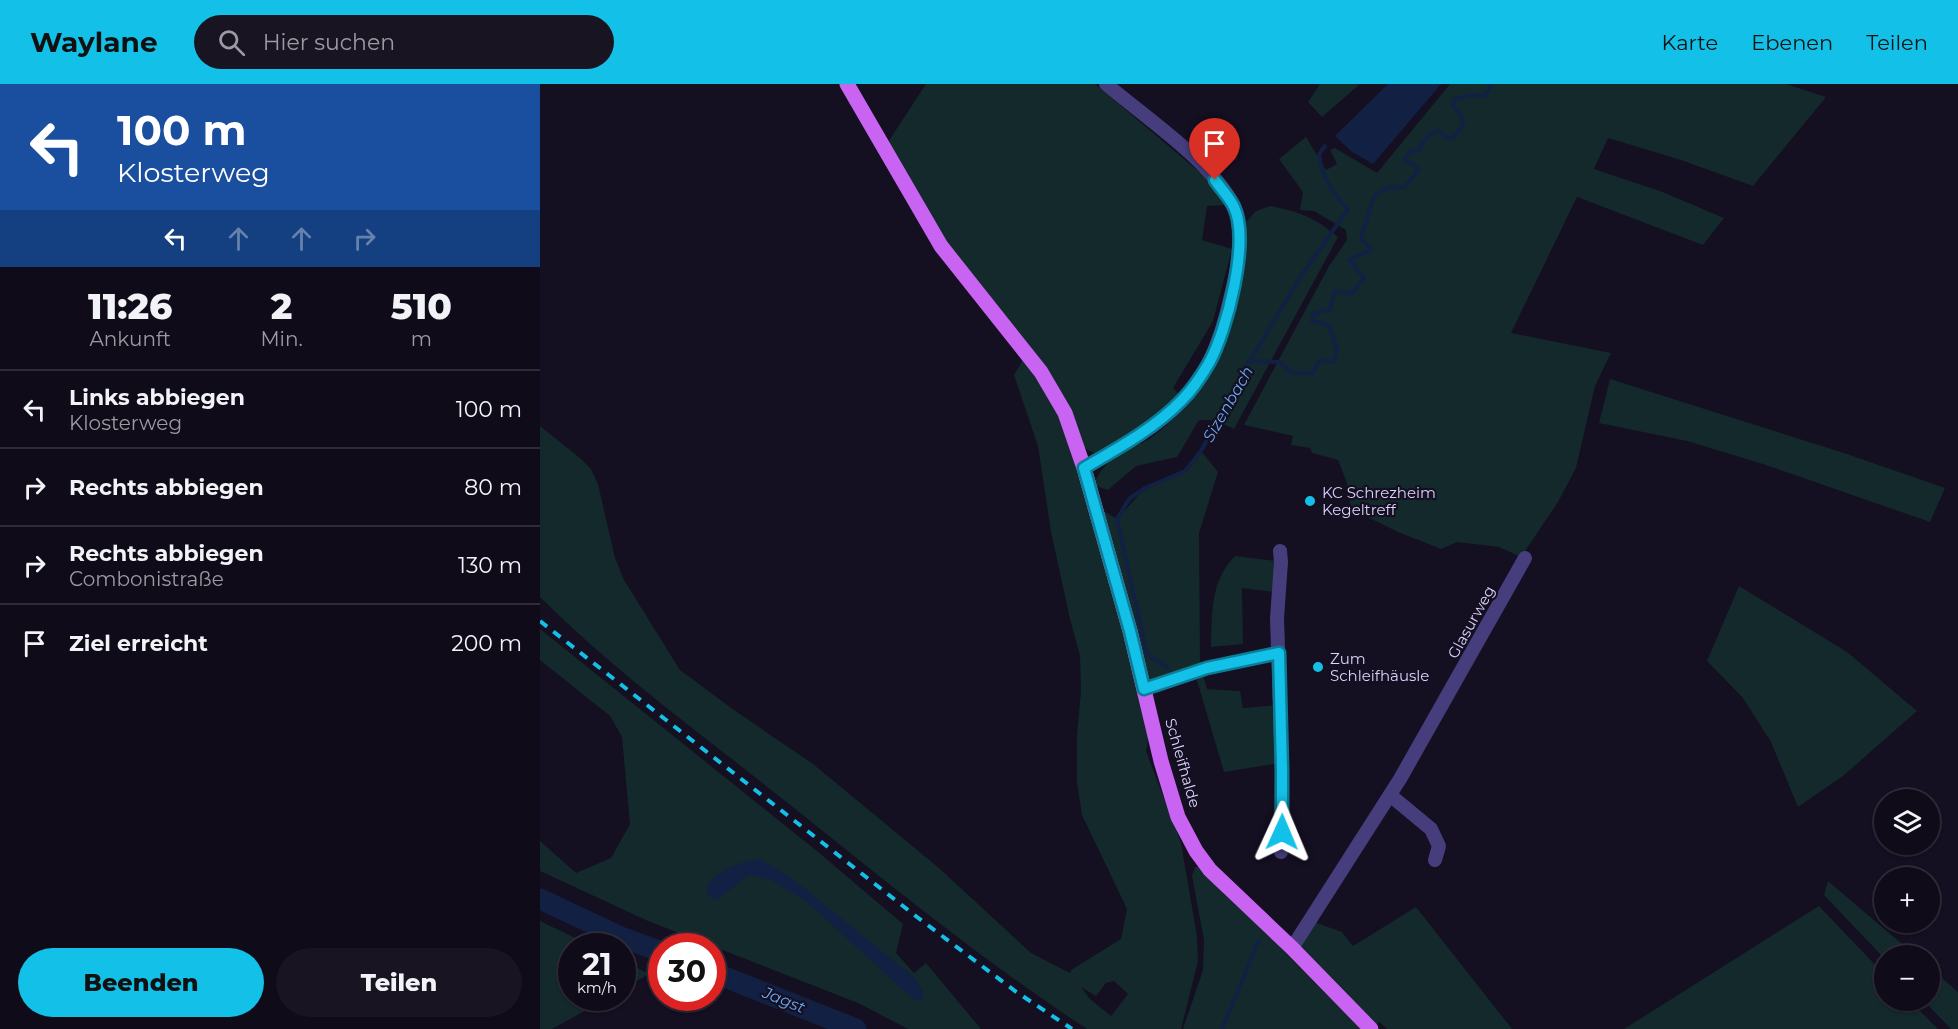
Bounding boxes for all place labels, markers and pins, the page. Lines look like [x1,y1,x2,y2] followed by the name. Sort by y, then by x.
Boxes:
[1189,118,1240,180] pin
[1322,483,1436,519] place label: KC Schrezheim Kegeltreff
[1303,494,1317,508] marker: KC Schrezheim Kegeltreff
[1330,649,1429,685] place label: Zum Schleifhäusle
[1311,660,1325,674] marker: Zum Schleifhäusle

